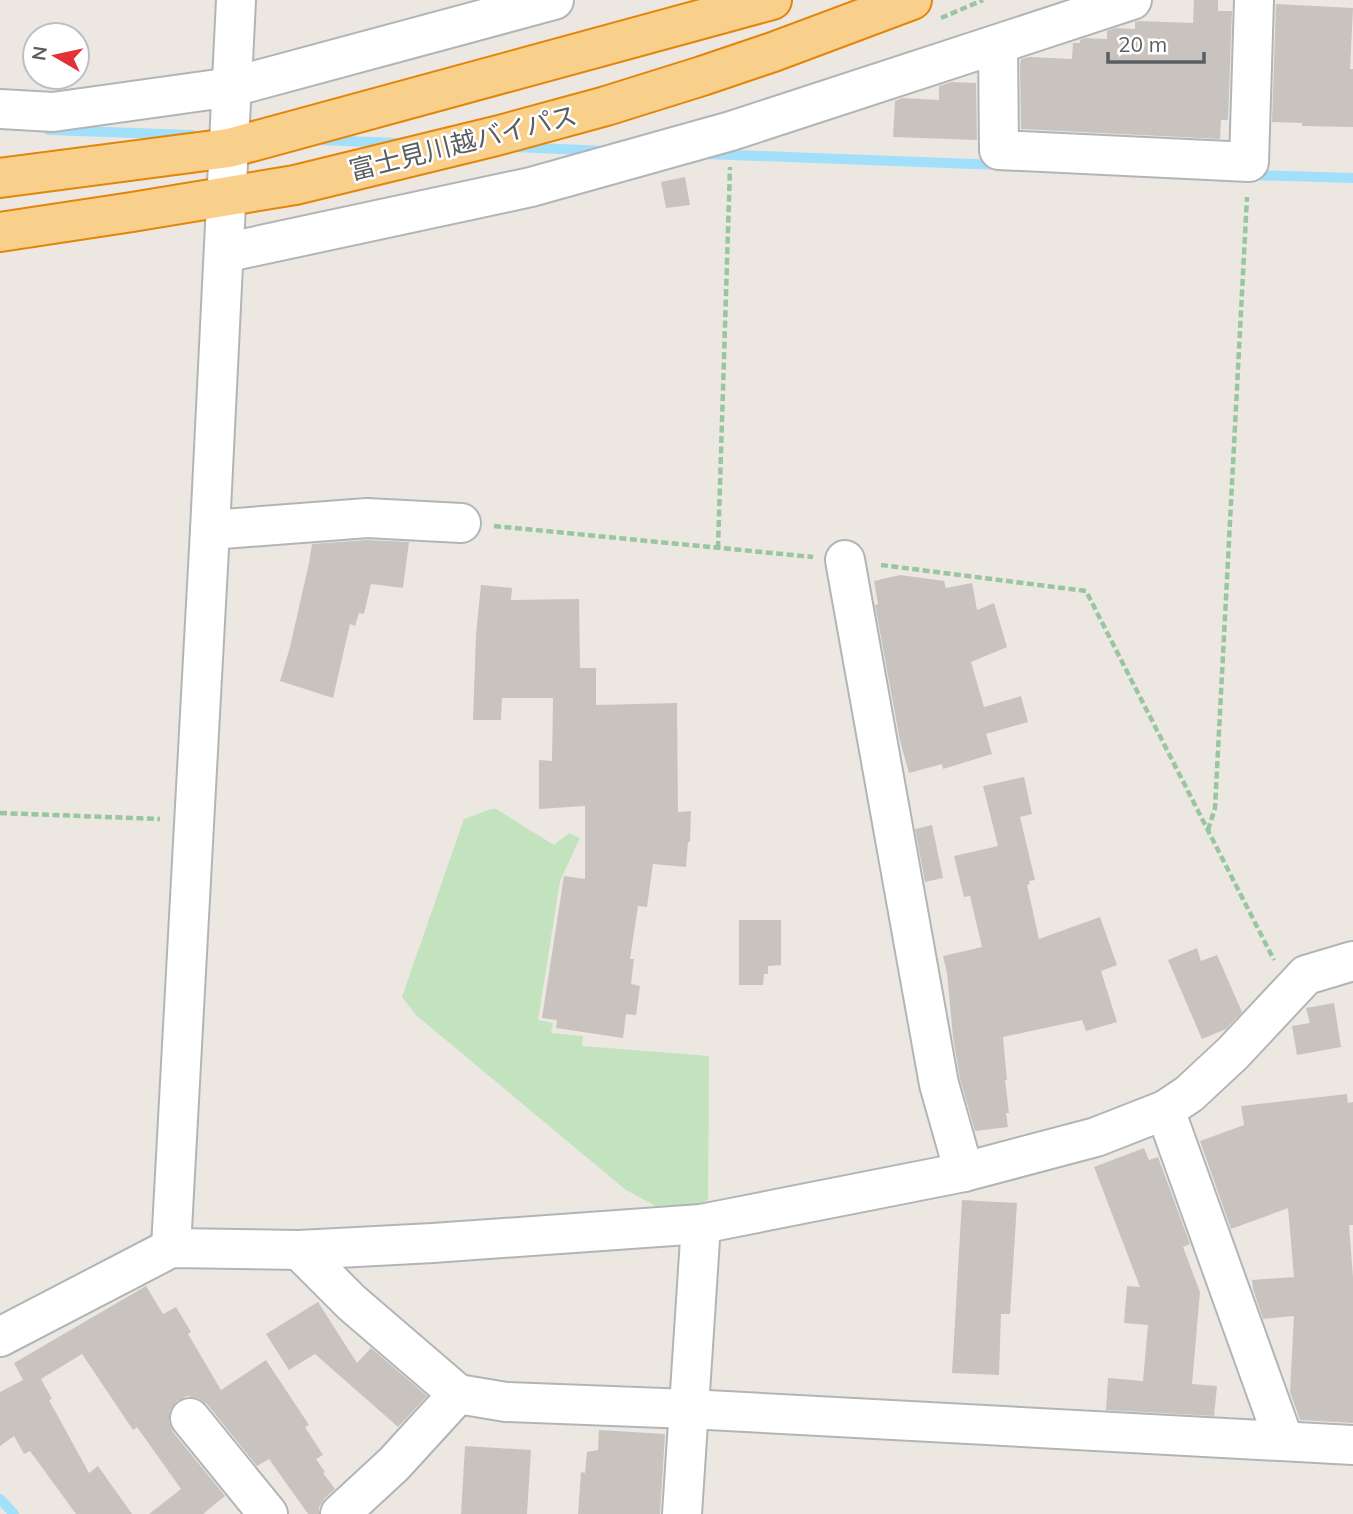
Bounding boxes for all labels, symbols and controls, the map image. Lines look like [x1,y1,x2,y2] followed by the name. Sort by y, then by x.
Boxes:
[21,21,91,91] north arrow
[1108,21,1204,65] scale bar
[1118,31,1167,57] text: 20 m
[26,44,52,62] text: N
[346,98,580,187] street label: 富士見川越バイパス

